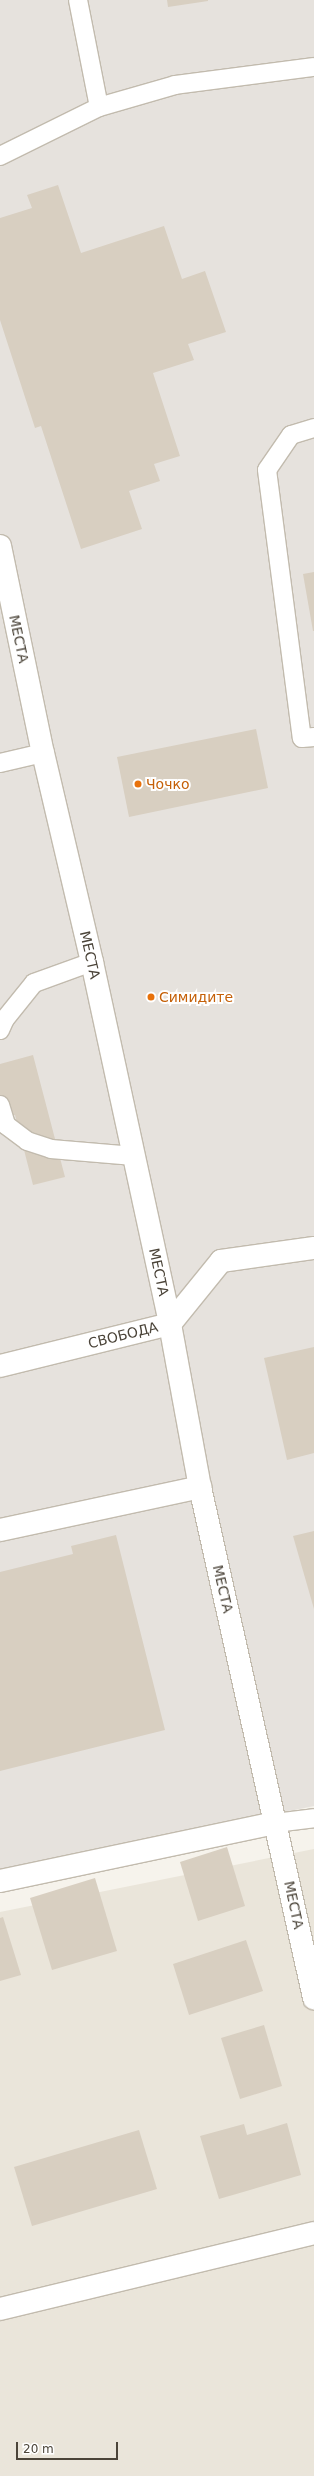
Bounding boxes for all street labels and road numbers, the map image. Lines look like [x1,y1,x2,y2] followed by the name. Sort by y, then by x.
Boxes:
[6,613,32,665] street label: МЕСТА
[76,929,104,981] street label: МЕСТА
[146,1246,172,1298] street label: МЕСТА
[86,1318,160,1352] street label: СВОБОДА
[209,1563,237,1615] street label: МЕСТА
[281,1879,307,1931] street label: МЕСТА

